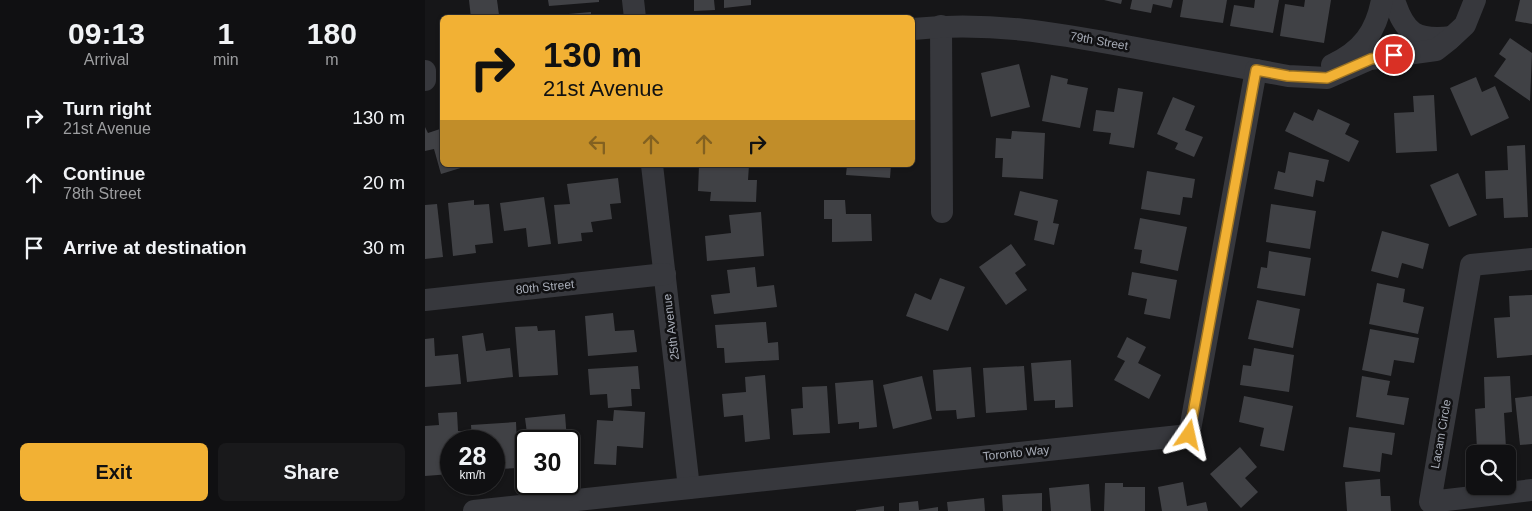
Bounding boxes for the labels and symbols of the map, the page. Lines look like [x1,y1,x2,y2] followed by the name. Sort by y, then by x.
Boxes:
[1069,29,1130,53] street label: 79th Street
[1373,34,1415,76] pin
[515,277,576,297] street label: 80th Street
[660,293,682,361] street label: 25th Avenue
[1428,398,1454,470] street label: Lacam Circle
[1162,408,1214,460] position arrow
[515,430,580,495] speed limit sign: 30
[982,443,1050,463] street label: Toronto Way

